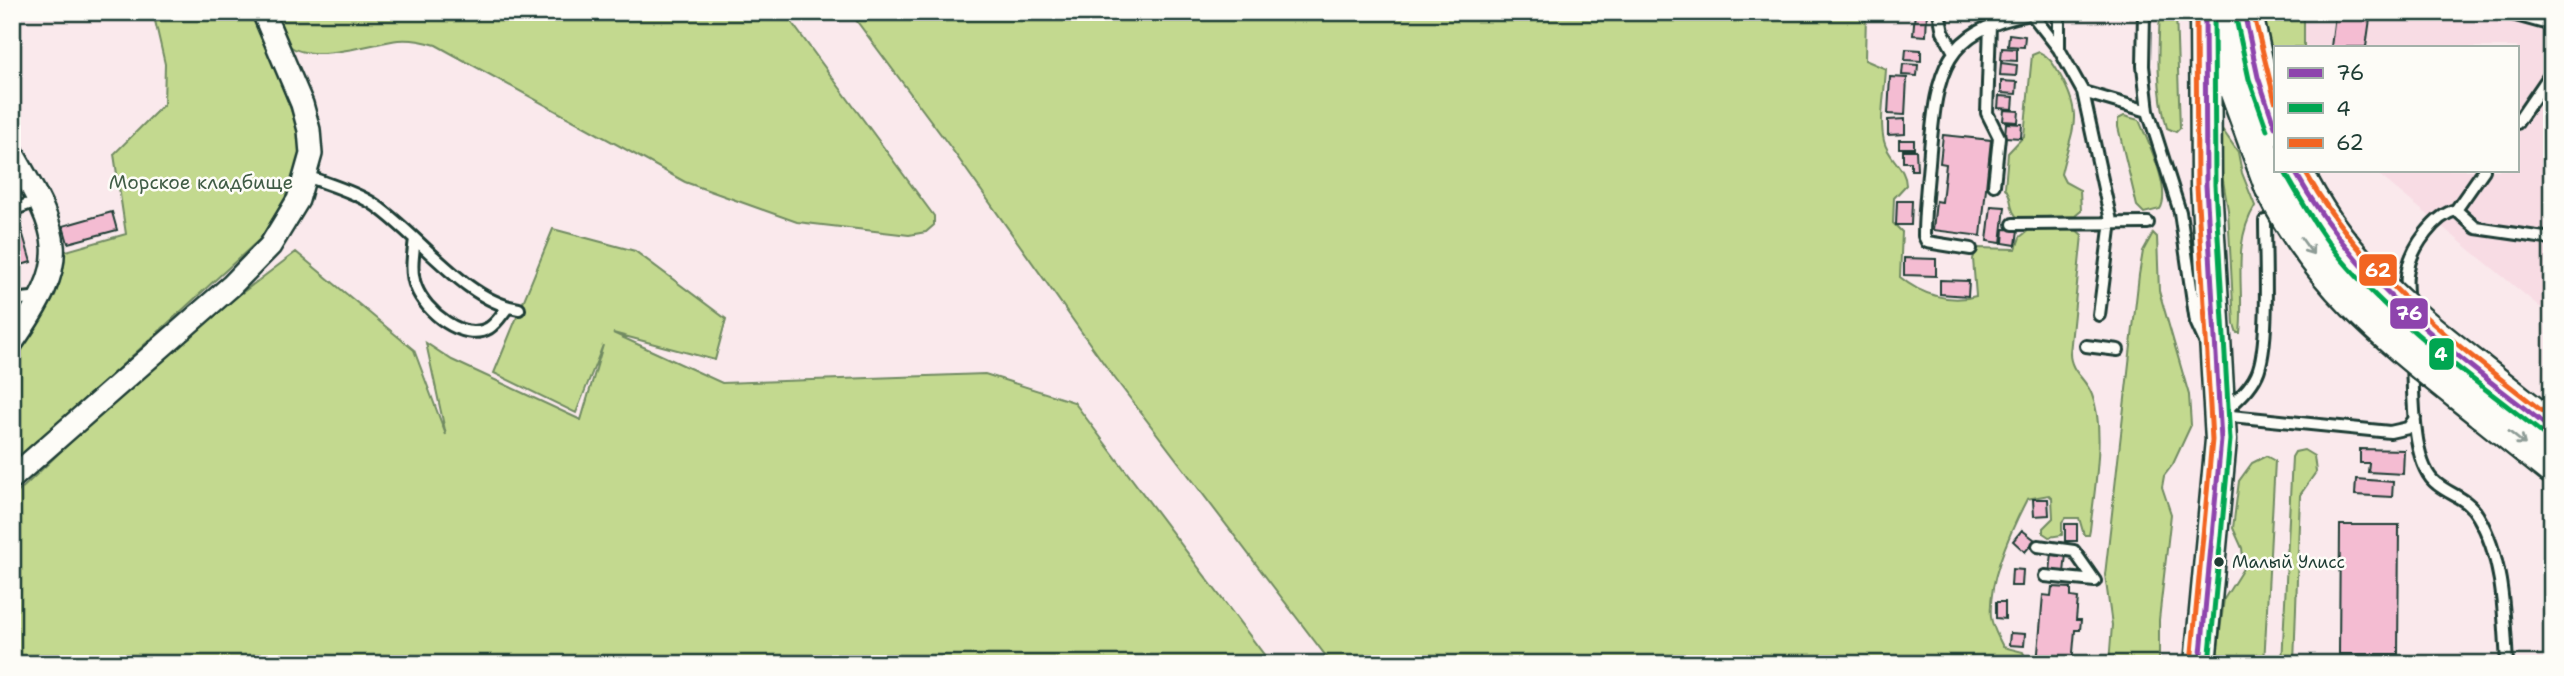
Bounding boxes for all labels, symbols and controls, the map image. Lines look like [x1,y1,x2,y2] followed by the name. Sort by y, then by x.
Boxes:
[2274,46,2518,172] legend
[2336,59,2365,87] text: 76
[2336,95,2351,123] text: 4
[2336,129,2364,157] text: 62
[109,170,293,195] park label: Морское кладбище
[2300,236,2314,255] one-way arrow
[2358,253,2398,287] line badge: 62
[2365,258,2391,283] text: 62
[2389,297,2429,330] line badge: 76
[2396,301,2422,326] text: 76
[2428,337,2455,371] line badge: 4
[2434,342,2448,367] text: 4
[2508,430,2526,446] one-way arrow
[2232,551,2345,573] place label: Малый Улисс
[2212,555,2226,569] marker: Малый Улисс

